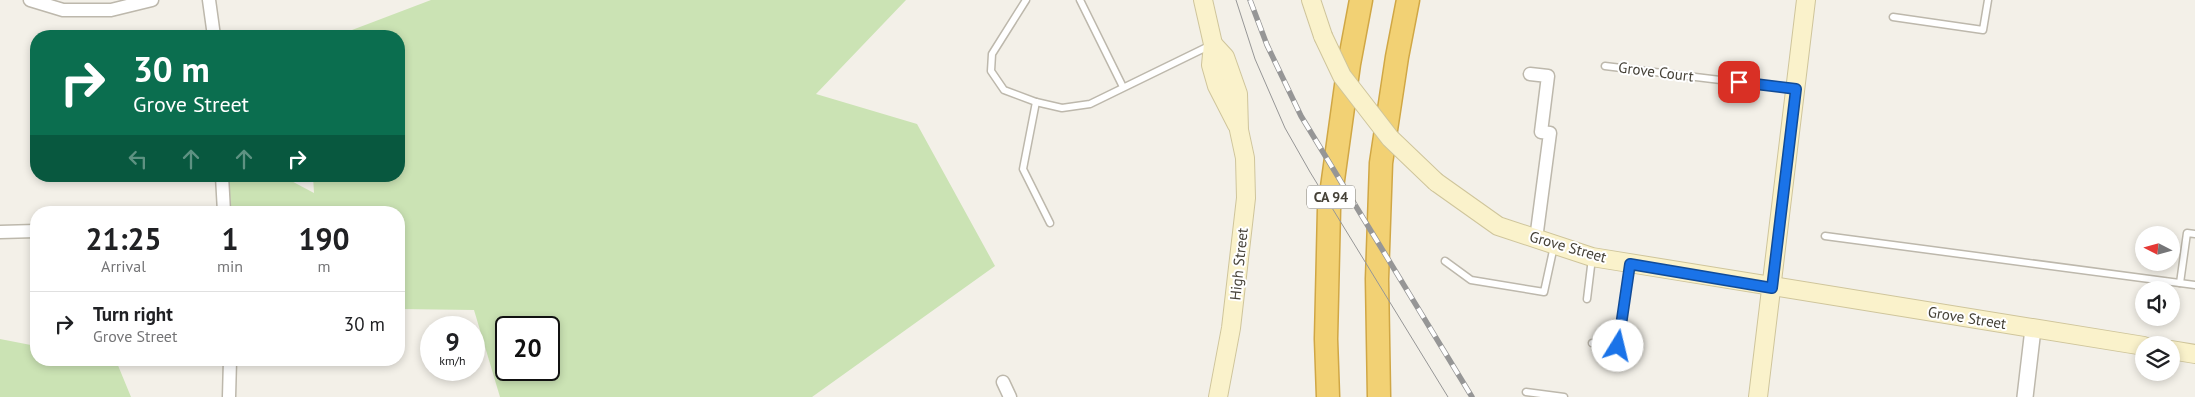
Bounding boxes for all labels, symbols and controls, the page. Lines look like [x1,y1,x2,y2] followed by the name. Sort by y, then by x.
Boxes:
[133,46,210,92] text: 30 m
[50,50,115,115] icon: right
[1617,57,1695,86] street label: Grove Court
[1718,61,1760,103] pin
[1725,68,1753,96] icon: arrive
[133,90,249,118] text: Grove Street
[124,145,152,173] icon: left
[177,145,205,173] icon: ahead
[230,145,258,173] icon: ahead
[283,145,311,173] icon: right
[1307,186,1355,208] road number: CA 94
[85,219,162,258] text: 21:25
[222,219,239,258] text: 1
[298,219,350,258] text: 190
[1527,226,1609,267] street label: Grove Street
[2135,226,2180,271] north arrow
[2135,226,2180,381] map controls
[1225,227,1252,301] street label: High Street
[101,256,146,276] text: Arrival
[217,256,243,276] text: min
[318,256,331,276] text: m
[2135,281,2180,326] button: sound
[93,302,173,326] text: Turn right
[1927,302,2008,333] street label: Grove Street
[50,310,78,338] icon: right
[344,312,385,336] text: 30 m
[495,316,560,381] speed limit sign: 20
[1591,319,1643,371] position arrow
[93,326,177,346] text: Grove Street
[445,326,460,358] text: 9
[2135,336,2180,381] button: layers
[439,353,466,368] text: km/h

